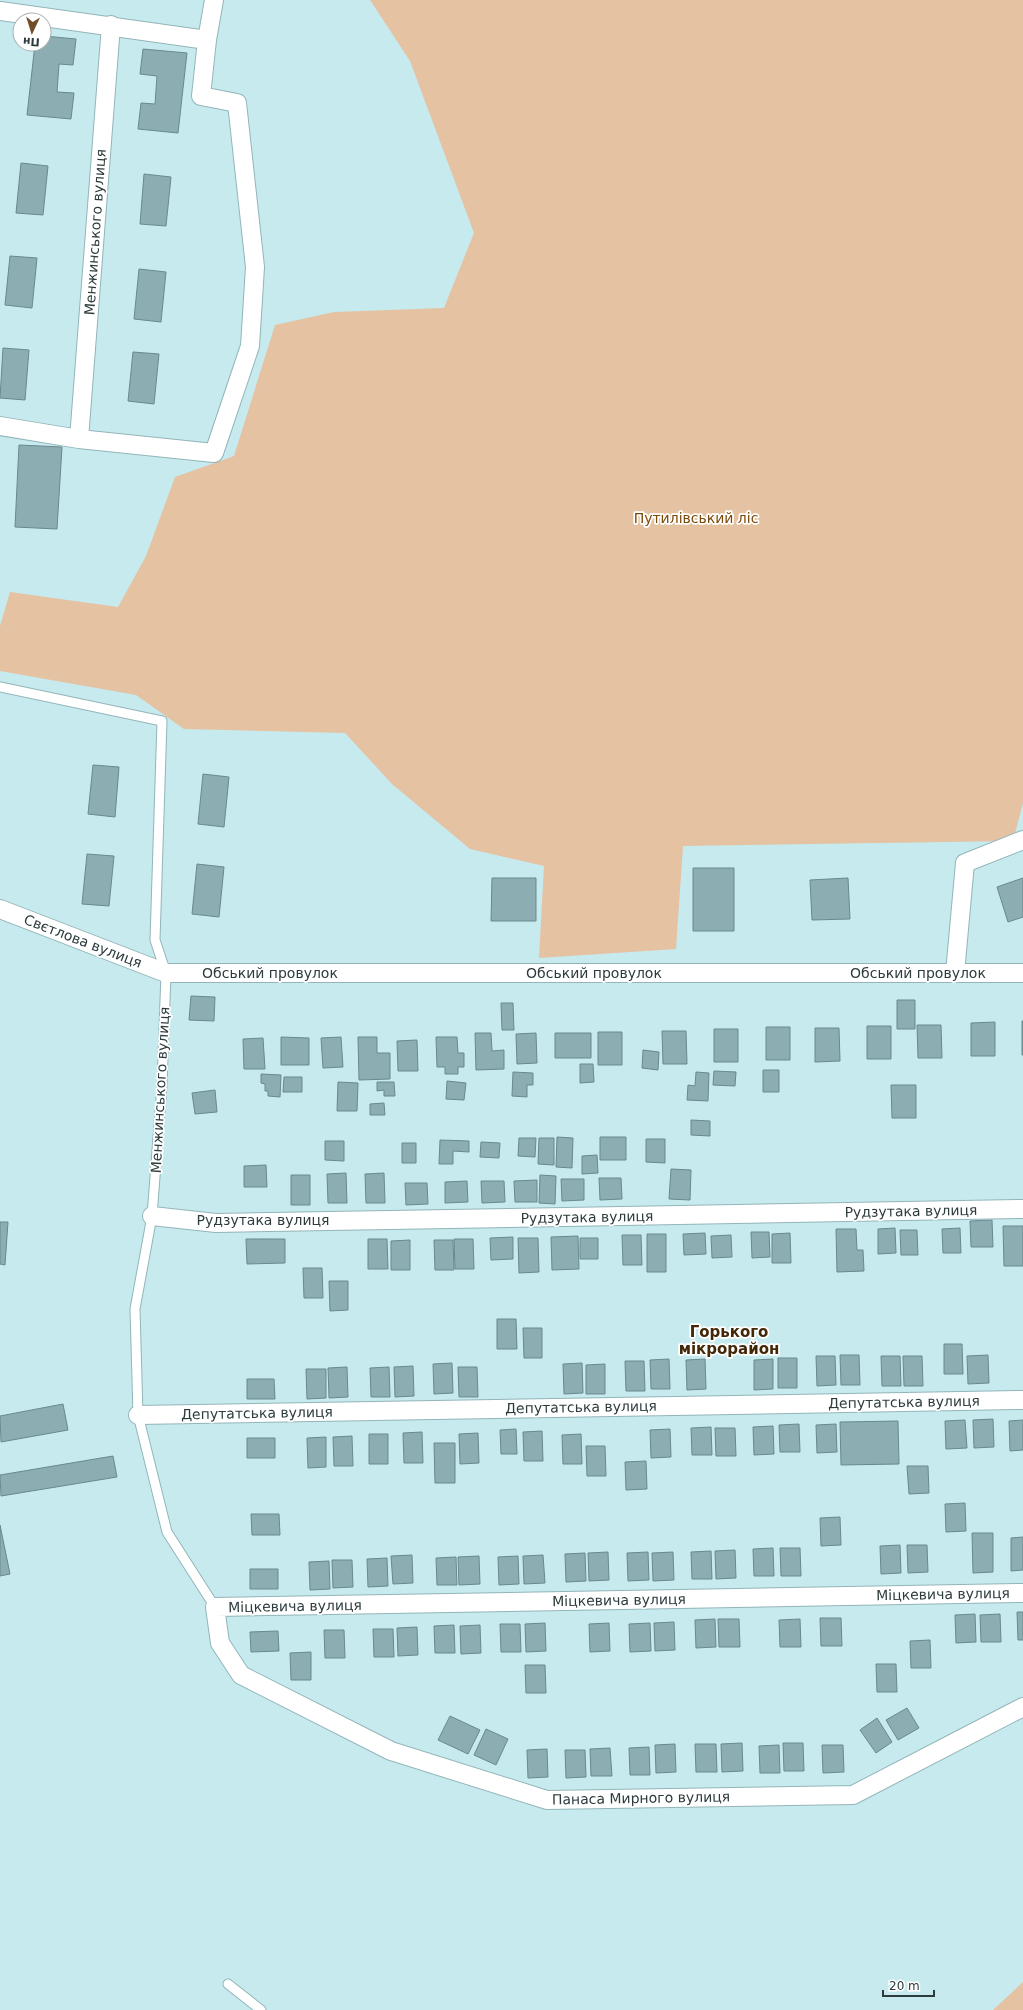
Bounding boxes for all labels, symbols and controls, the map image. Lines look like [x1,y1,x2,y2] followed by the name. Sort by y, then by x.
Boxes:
[12,12,52,52] north arrow
[22,34,40,49] text: Пн
[81,148,109,316] street label: Менжинського вулиця
[634,510,758,526] park label: Путилівський ліс
[22,911,144,971] street label: Свєтлова вулиця
[202,965,338,981] street label: Обський провулок
[526,965,662,981] street label: Обський провулок
[850,965,986,981] street label: Обський провулок
[148,1006,172,1174] street label: Менжинського вулиця
[844,1202,978,1220] street label: Рудзутака вулиця
[520,1208,654,1226] street label: Рудзутака вулиця
[197,1212,329,1228] street label: Рудзутака вулиця
[679,1323,779,1358] district label: Горького мікрорайон
[828,1393,980,1411] street label: Депутатська вулиця
[505,1398,657,1416] street label: Депутатська вулиця
[181,1404,333,1422] street label: Депутатська вулиця
[876,1585,1010,1603] street label: Міцкевича вулиця
[552,1591,686,1609] street label: Міцкевича вулиця
[228,1597,362,1615] street label: Міцкевича вулиця
[552,1788,730,1808] street label: Панаса Мирного вулиця
[883,1972,934,1998] scale bar
[889,1979,920,1993] text: 20 m

